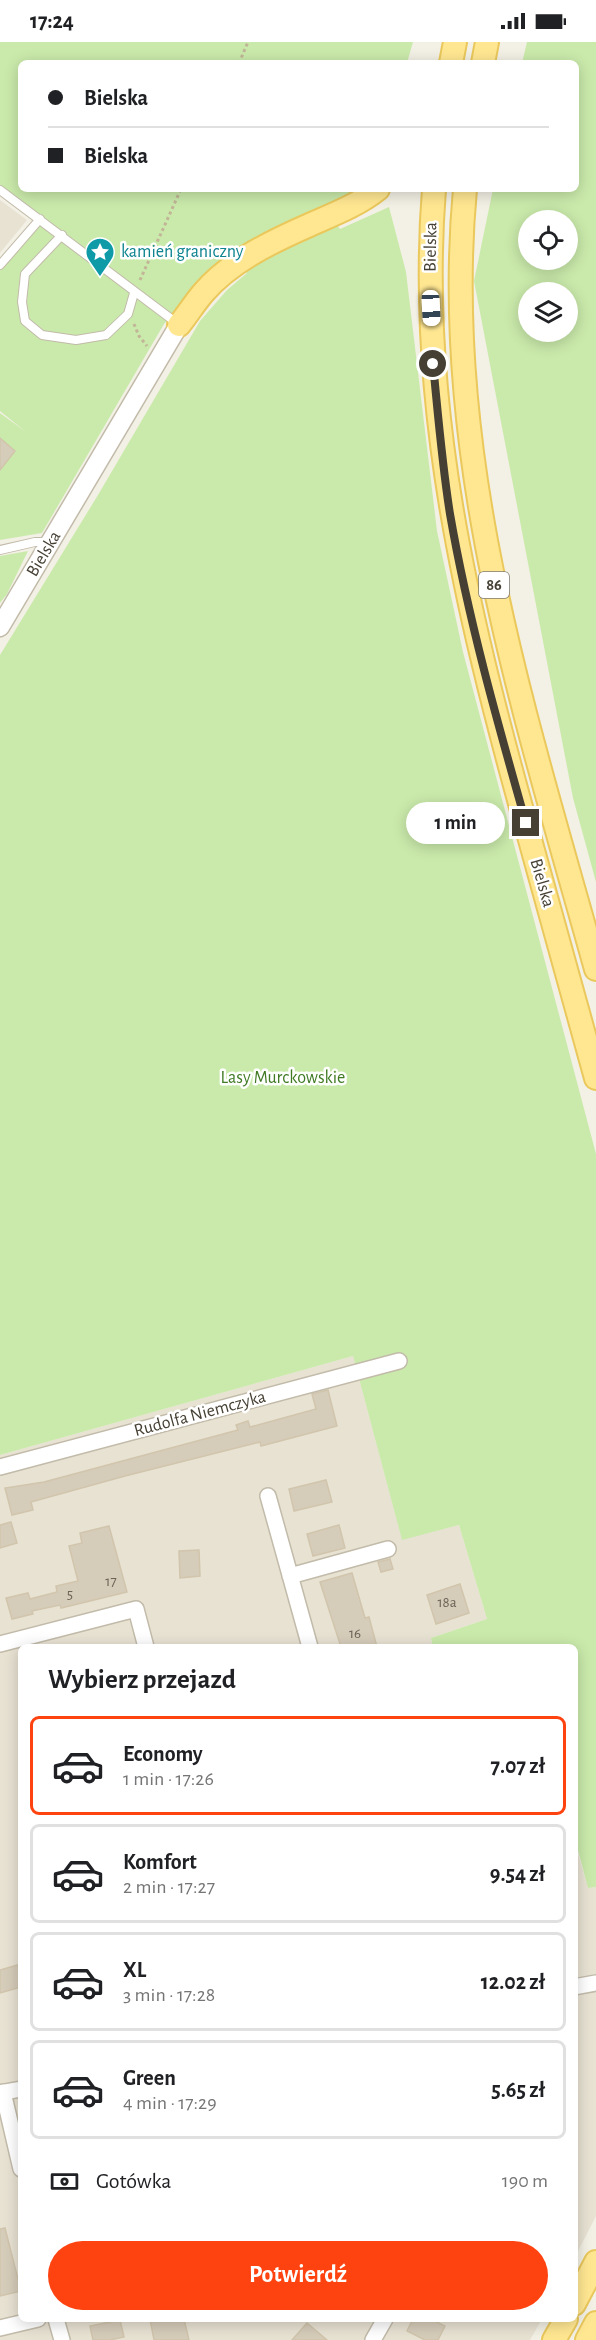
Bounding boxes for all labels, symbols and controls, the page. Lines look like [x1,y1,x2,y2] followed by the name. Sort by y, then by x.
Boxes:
[30,10,74,32] text: 17:24
[84,87,148,109] text: Bielska
[84,145,148,167] text: Bielska
[518,210,578,342] map controls
[518,210,578,270] button: locate
[422,222,440,272] street label: Bielska
[84,236,116,278] place icon: kamień graniczny
[121,243,244,261] place label: kamień graniczny
[518,282,578,342] button: layers
[421,290,441,326] car
[419,350,446,377] route start
[24,528,64,580] street label: Bielska
[479,572,509,598] road number: 86
[406,802,505,844] callout: 1 min
[512,809,539,836] route end
[434,813,477,833] text: 1 min
[527,857,557,909] street label: Bielska
[221,1069,345,1087] park label: Lasy Murckowskie
[132,1388,268,1440] street label: Rudolfa Niemczyka
[105,1574,117,1589] house number: 17
[67,1587,73,1602] house number: 5
[437,1595,457,1610] house number: 18a
[349,1626,361,1641] house number: 16
[48,1666,236,1693] text: Wybierz przejazd
[51,1739,105,1793] icon: car
[123,1743,203,1765] text: Economy
[491,1755,545,1777] text: 7.07 zł
[123,1769,214,1789] text: 1 min · 17:26
[51,1847,105,1901] icon: car
[123,1851,197,1873] text: Komfort
[490,1863,545,1885] text: 9.54 zł
[123,1877,215,1897] text: 2 min · 17:27
[51,1955,105,2009] icon: car
[123,1959,146,1981] text: XL
[481,1971,545,1993] text: 12.02 zł
[123,1985,215,2005] text: 3 min · 17:28
[51,2063,105,2117] icon: car
[123,2067,176,2089] text: Green
[491,2079,545,2101] text: 5.65 zł
[123,2093,217,2113] text: 4 min · 17:29
[48,2165,81,2198] icon: cash
[96,2170,171,2192] text: Gotówka
[502,2171,548,2191] text: 190 m
[48,2241,548,2310] button: Potwierdź

